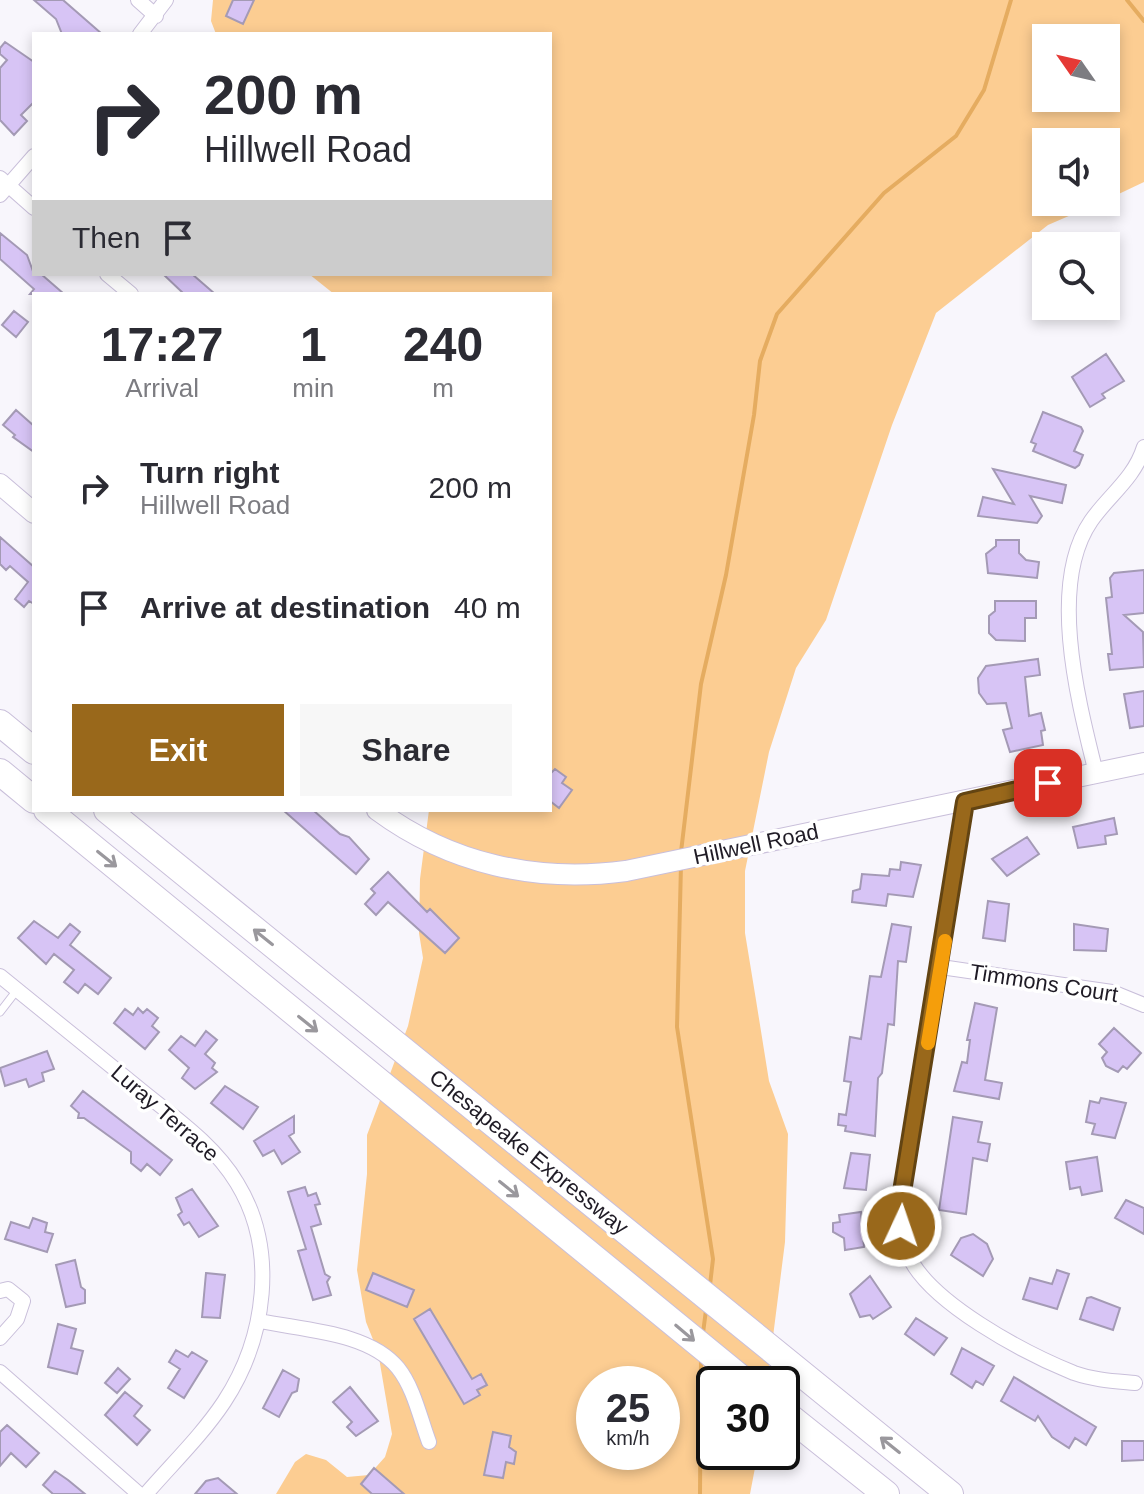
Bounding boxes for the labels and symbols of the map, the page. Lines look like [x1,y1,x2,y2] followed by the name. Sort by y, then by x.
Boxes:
[1032,24,1120,112] north arrow
[1014,749,1082,817] pin
[691,819,821,869] street label: Hillwell Road
[96,851,117,868] one-way arrow
[253,928,274,946] one-way arrow
[968,959,1120,1007] street label: Timmons Court
[297,1015,318,1033] one-way arrow
[106,1060,224,1166] street label: Luray Terrace
[425,1064,633,1240] street label: Chesapeake Expressway
[499,1180,519,1198] one-way arrow
[859,1184,943,1268] position arrow
[674,1324,695,1342] one-way arrow
[696,1366,800,1470] speed limit sign: 30
[880,1436,901,1454] one-way arrow

